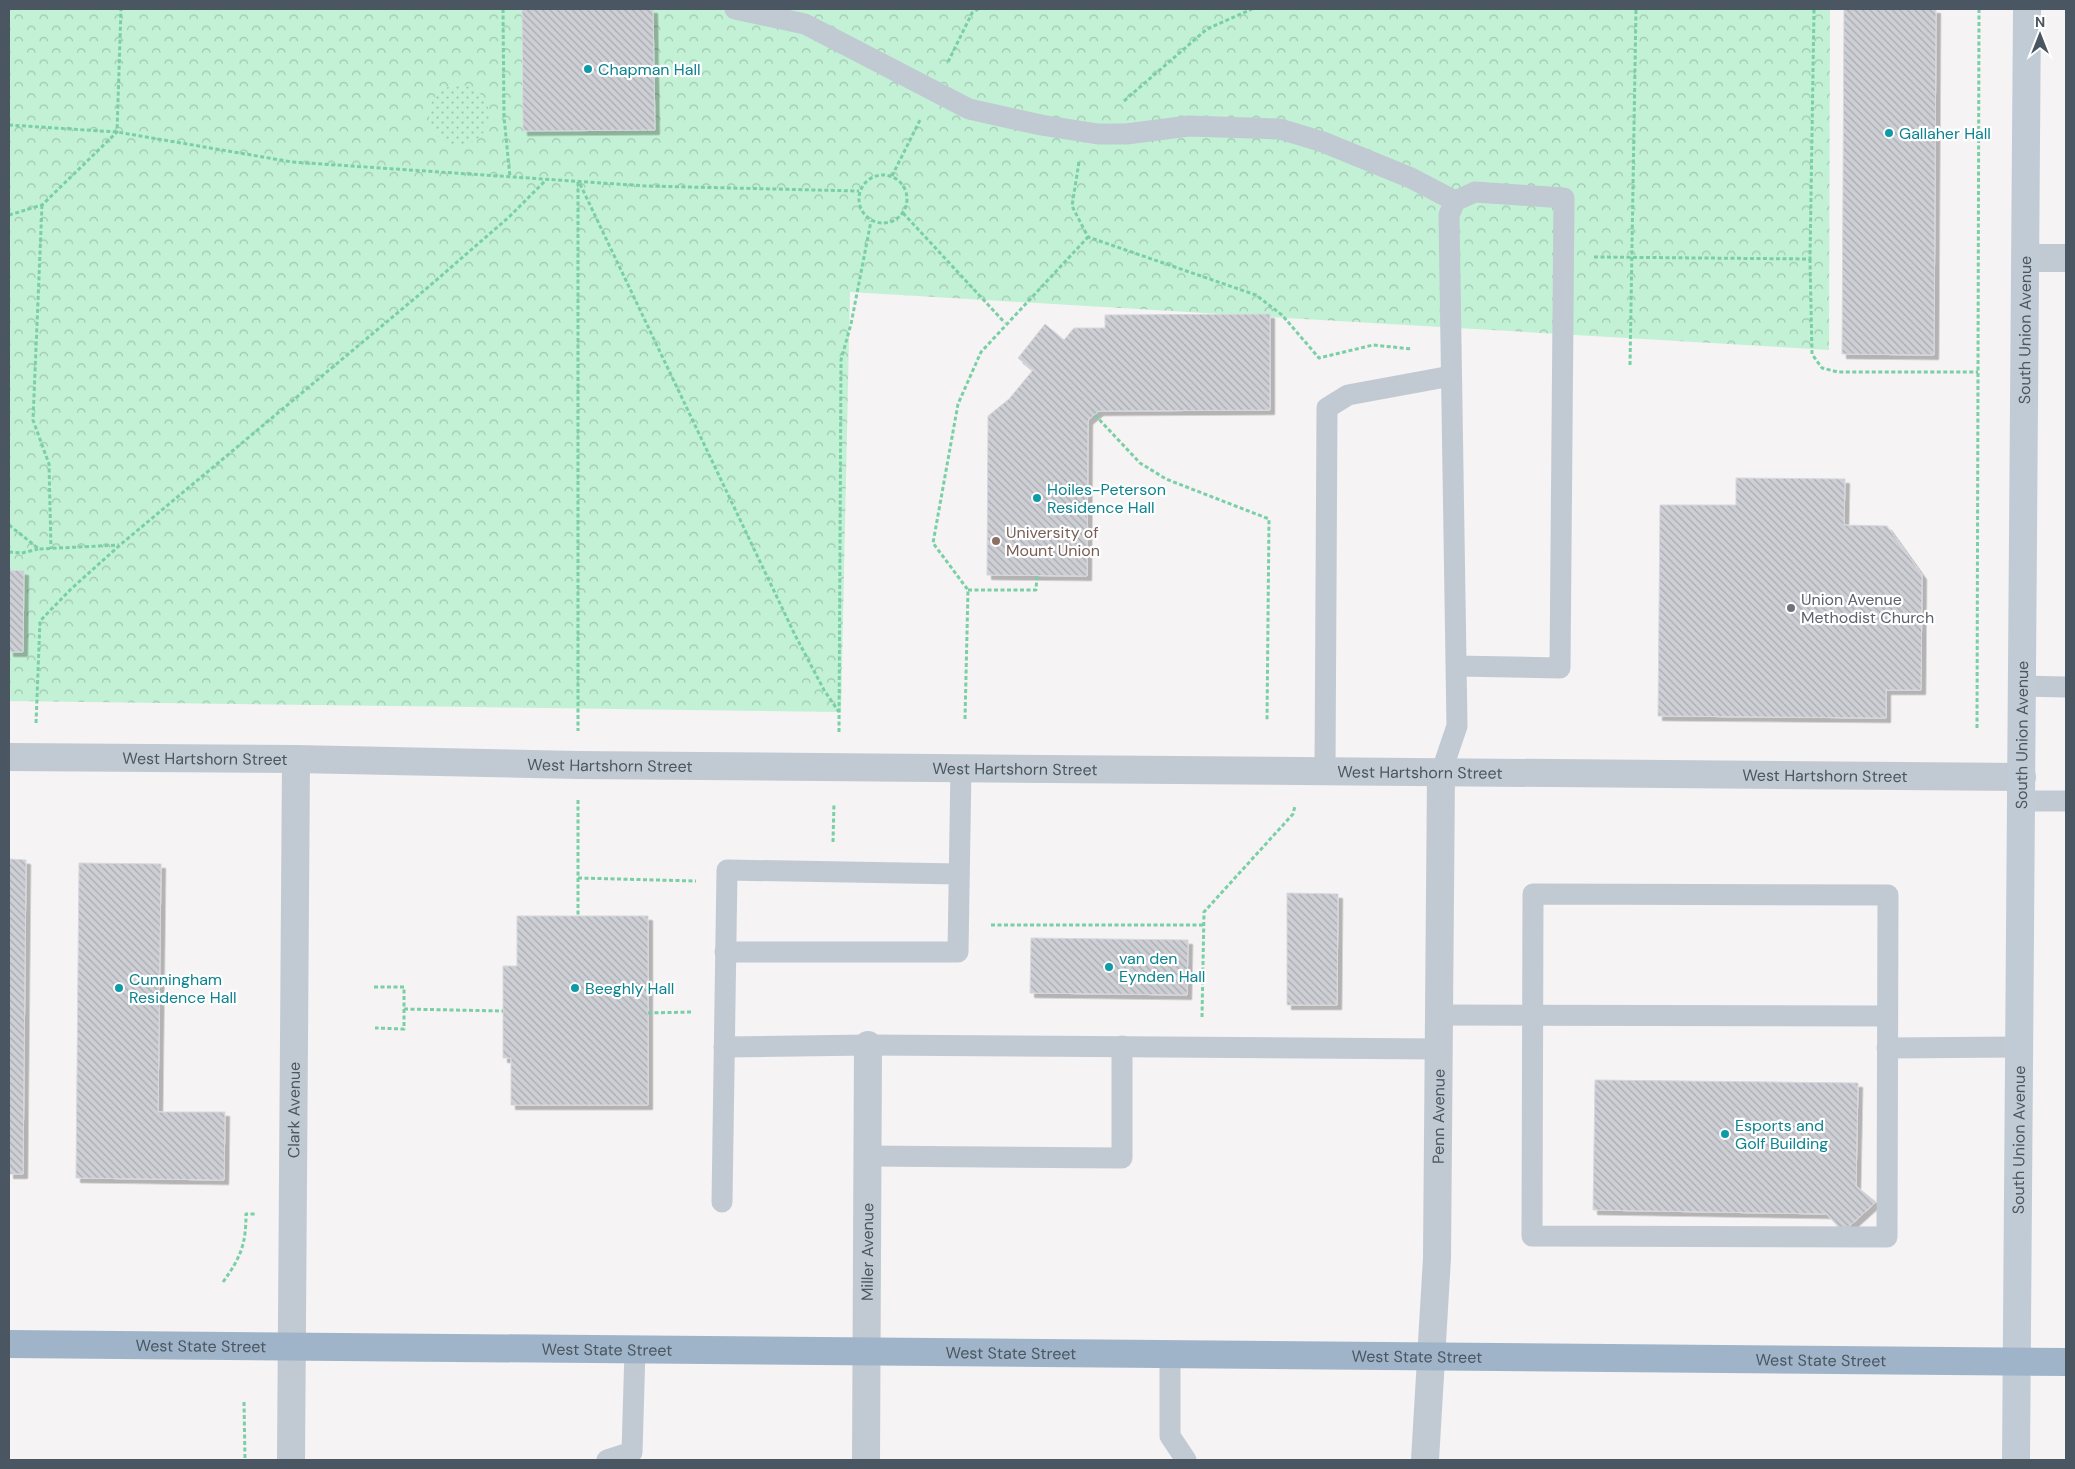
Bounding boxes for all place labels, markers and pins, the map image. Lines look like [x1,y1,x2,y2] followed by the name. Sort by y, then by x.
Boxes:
[598,59,701,80] place label: Chapman Hall
[582,63,594,75] marker: Chapman Hall
[1899,123,1991,144] place label: Gallaher Hall
[1883,127,1895,139] marker: Gallaher Hall
[1047,479,1166,518] place label: Hoiles-Peterson Residence Hall
[1031,492,1043,504] marker: Hoiles-Peterson Residence Hall
[1006,522,1100,561] place label: University of Mount Union
[990,535,1002,547] marker: University of Mount Union
[1801,589,1934,628] place label: Union Avenue Methodist Church
[1785,602,1797,614] marker: Union Avenue Methodist Church
[1119,948,1205,987] place label: van den Eynden Hall
[1103,961,1115,973] marker: van den Eynden Hall
[129,969,237,1008] place label: Cunningham Residence Hall
[585,978,674,999] place label: Beeghly Hall
[113,982,125,994] marker: Cunningham Residence Hall
[569,982,581,994] marker: Beeghly Hall
[1735,1115,1828,1154] place label: Esports and Golf Building
[1719,1128,1731,1140] marker: Esports and Golf Building

